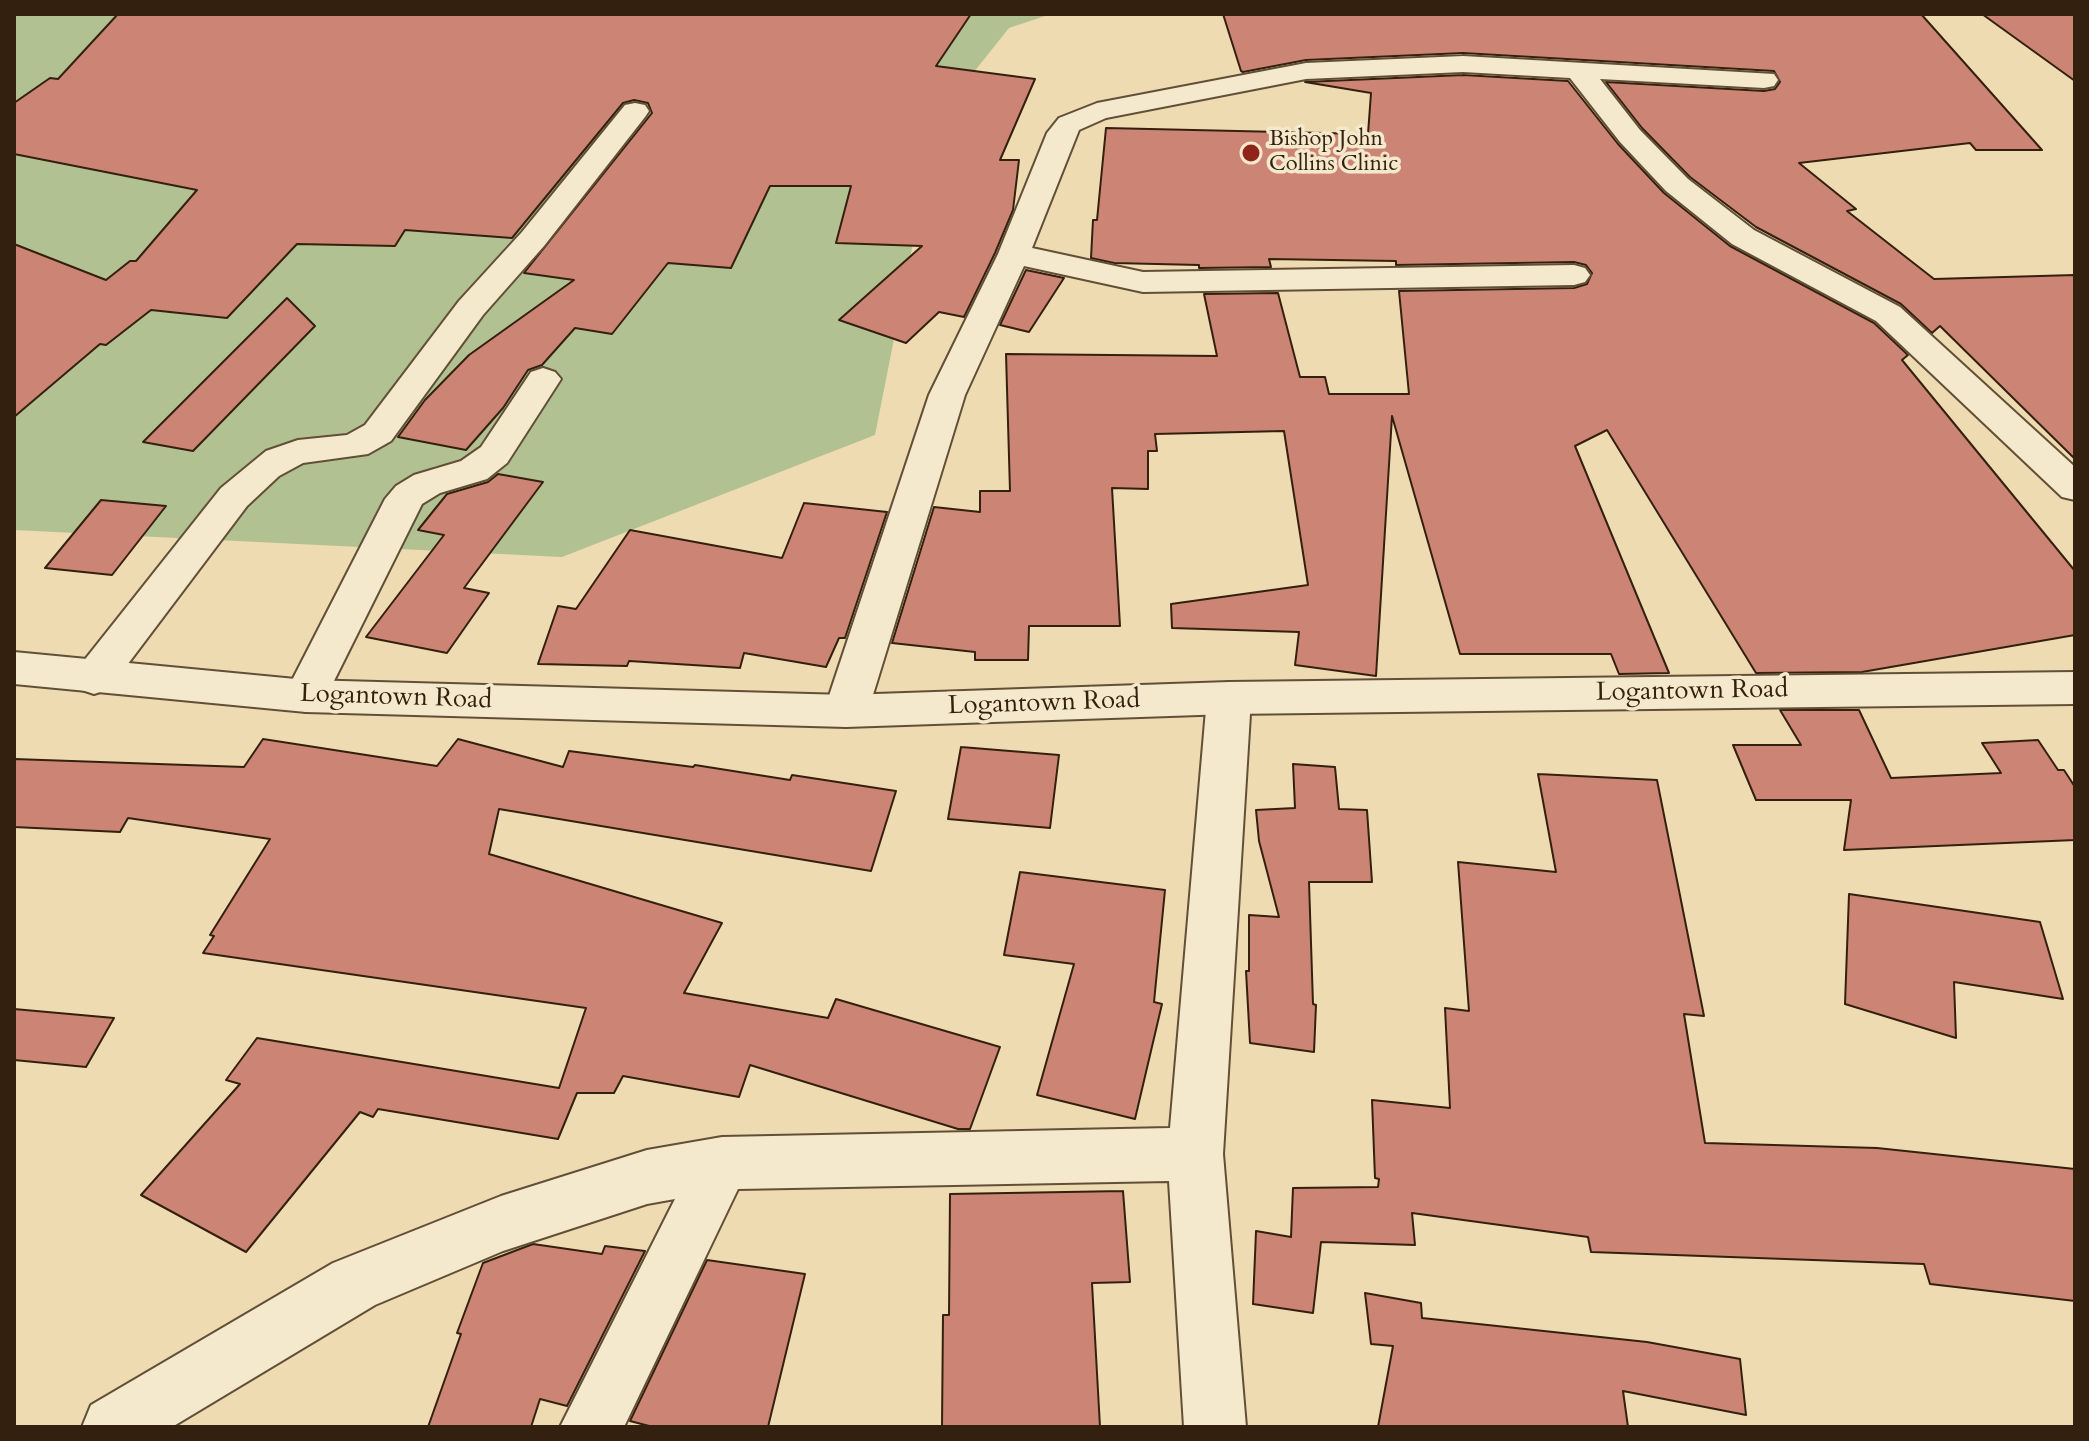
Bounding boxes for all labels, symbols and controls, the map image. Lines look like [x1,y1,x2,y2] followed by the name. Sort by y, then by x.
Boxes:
[1269,127,1398,178] place label: Bishop John Collins Clinic
[1240,142,1262,164] marker: Bishop John Collins Clinic
[1596,675,1788,709] street label: Logantown Road
[299,679,493,717] street label: Logantown Road
[947,685,1141,723] street label: Logantown Road

